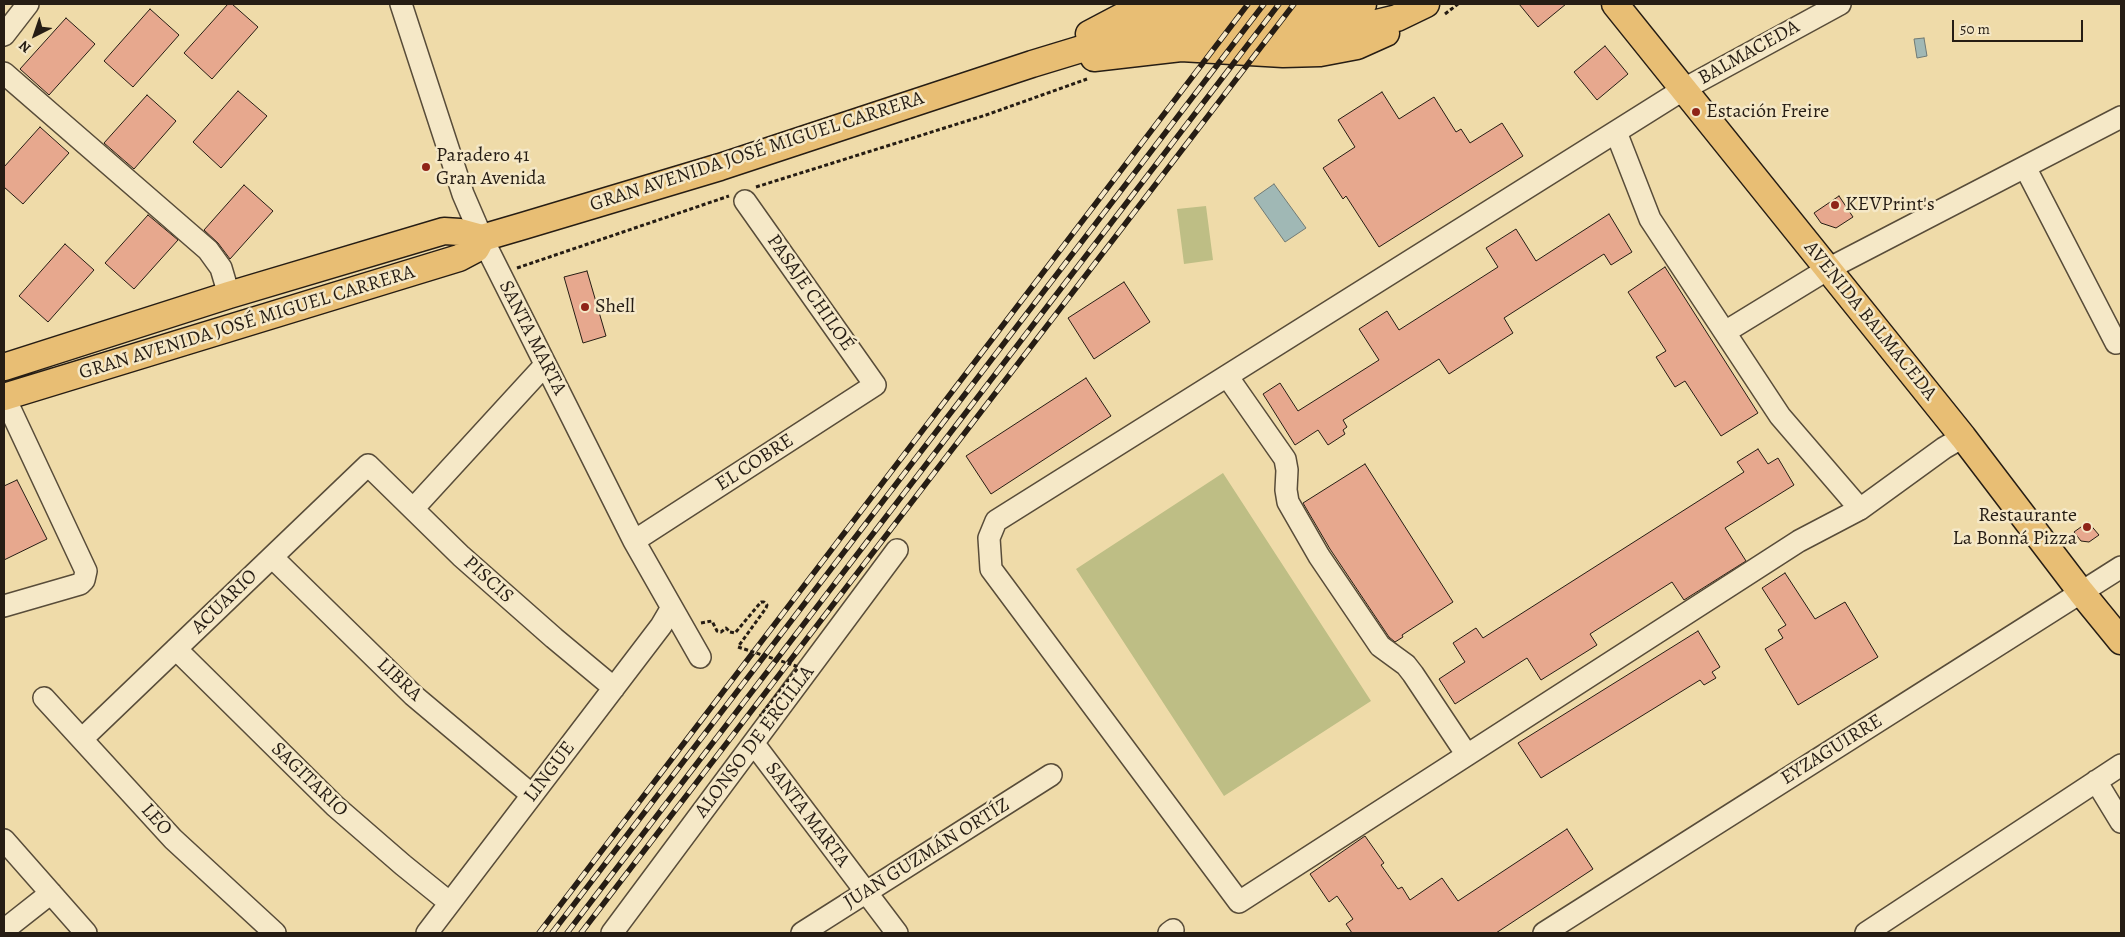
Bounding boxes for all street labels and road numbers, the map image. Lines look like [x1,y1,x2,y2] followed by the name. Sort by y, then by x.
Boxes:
[1694,15,1804,91] street label: BALMACEDA
[587,87,927,217] street label: GRAN AVENIDA JOSÉ MIGUEL CARRERA
[761,230,859,356] street label: PASAJE CHILOÉ
[1798,237,1942,405] street label: AVENIDA BALMACEDA
[76,260,418,386] street label: GRAN AVENIDA JOSÉ MIGUEL CARRERA
[493,277,571,399] street label: SANTA MARTA
[712,429,798,497] street label: EL COBRE
[458,551,518,609] street label: PISCIS
[187,565,263,639] street label: ACUARIO
[372,653,426,707] street label: LIBRA
[690,661,820,823] street label: ALONSO DE ERCILLA
[1777,709,1887,791] street label: EYZAGUIRRE
[266,737,352,823] street label: SAGITARIO
[519,737,581,807] street label: LINGUE
[760,758,854,872] street label: SANTA MARTA
[840,793,1014,915] street label: JUAN GUZMÁN ORTÍZ
[135,799,177,841] street label: LEO

